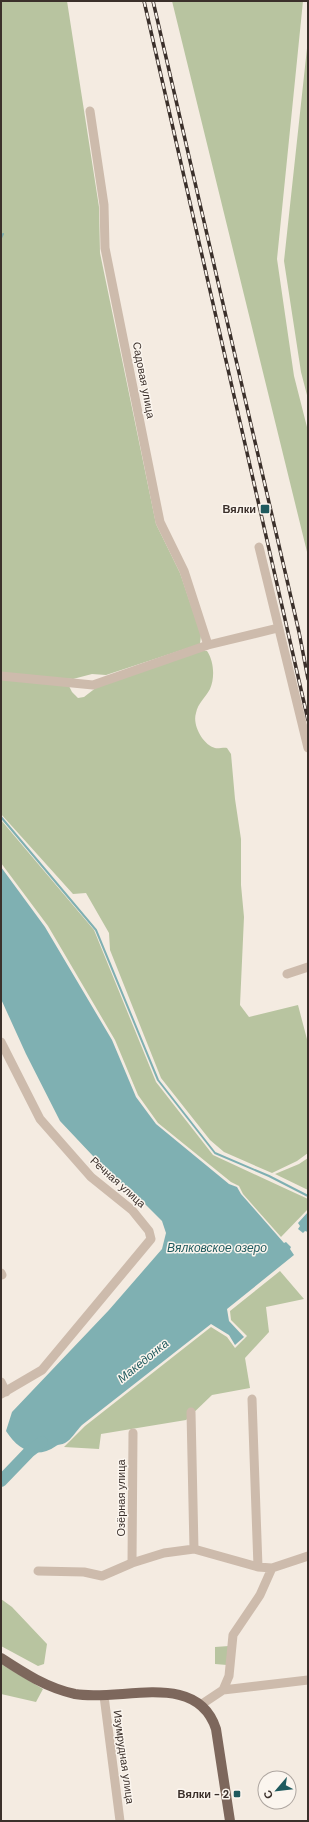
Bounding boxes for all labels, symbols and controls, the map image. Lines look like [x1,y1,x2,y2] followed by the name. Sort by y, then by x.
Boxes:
[130,341,158,420] street label: Садовая улица
[222,502,256,516] place label: Вялки
[259,503,271,515] marker: Вялки
[87,1153,149,1211] street label: Речная улица
[167,1240,267,1256] water label: Вялковское озеро
[114,1335,172,1386] water label: Македонка
[114,1459,128,1537] street label: Озёрная улица
[110,1709,138,1806] street label: Изумрудная улица
[257,1770,297,1810] north arrow
[178,1787,229,1801] place label: Вялки - 2
[260,1788,276,1801] text: С
[232,1789,242,1799] marker: Вялки - 2

